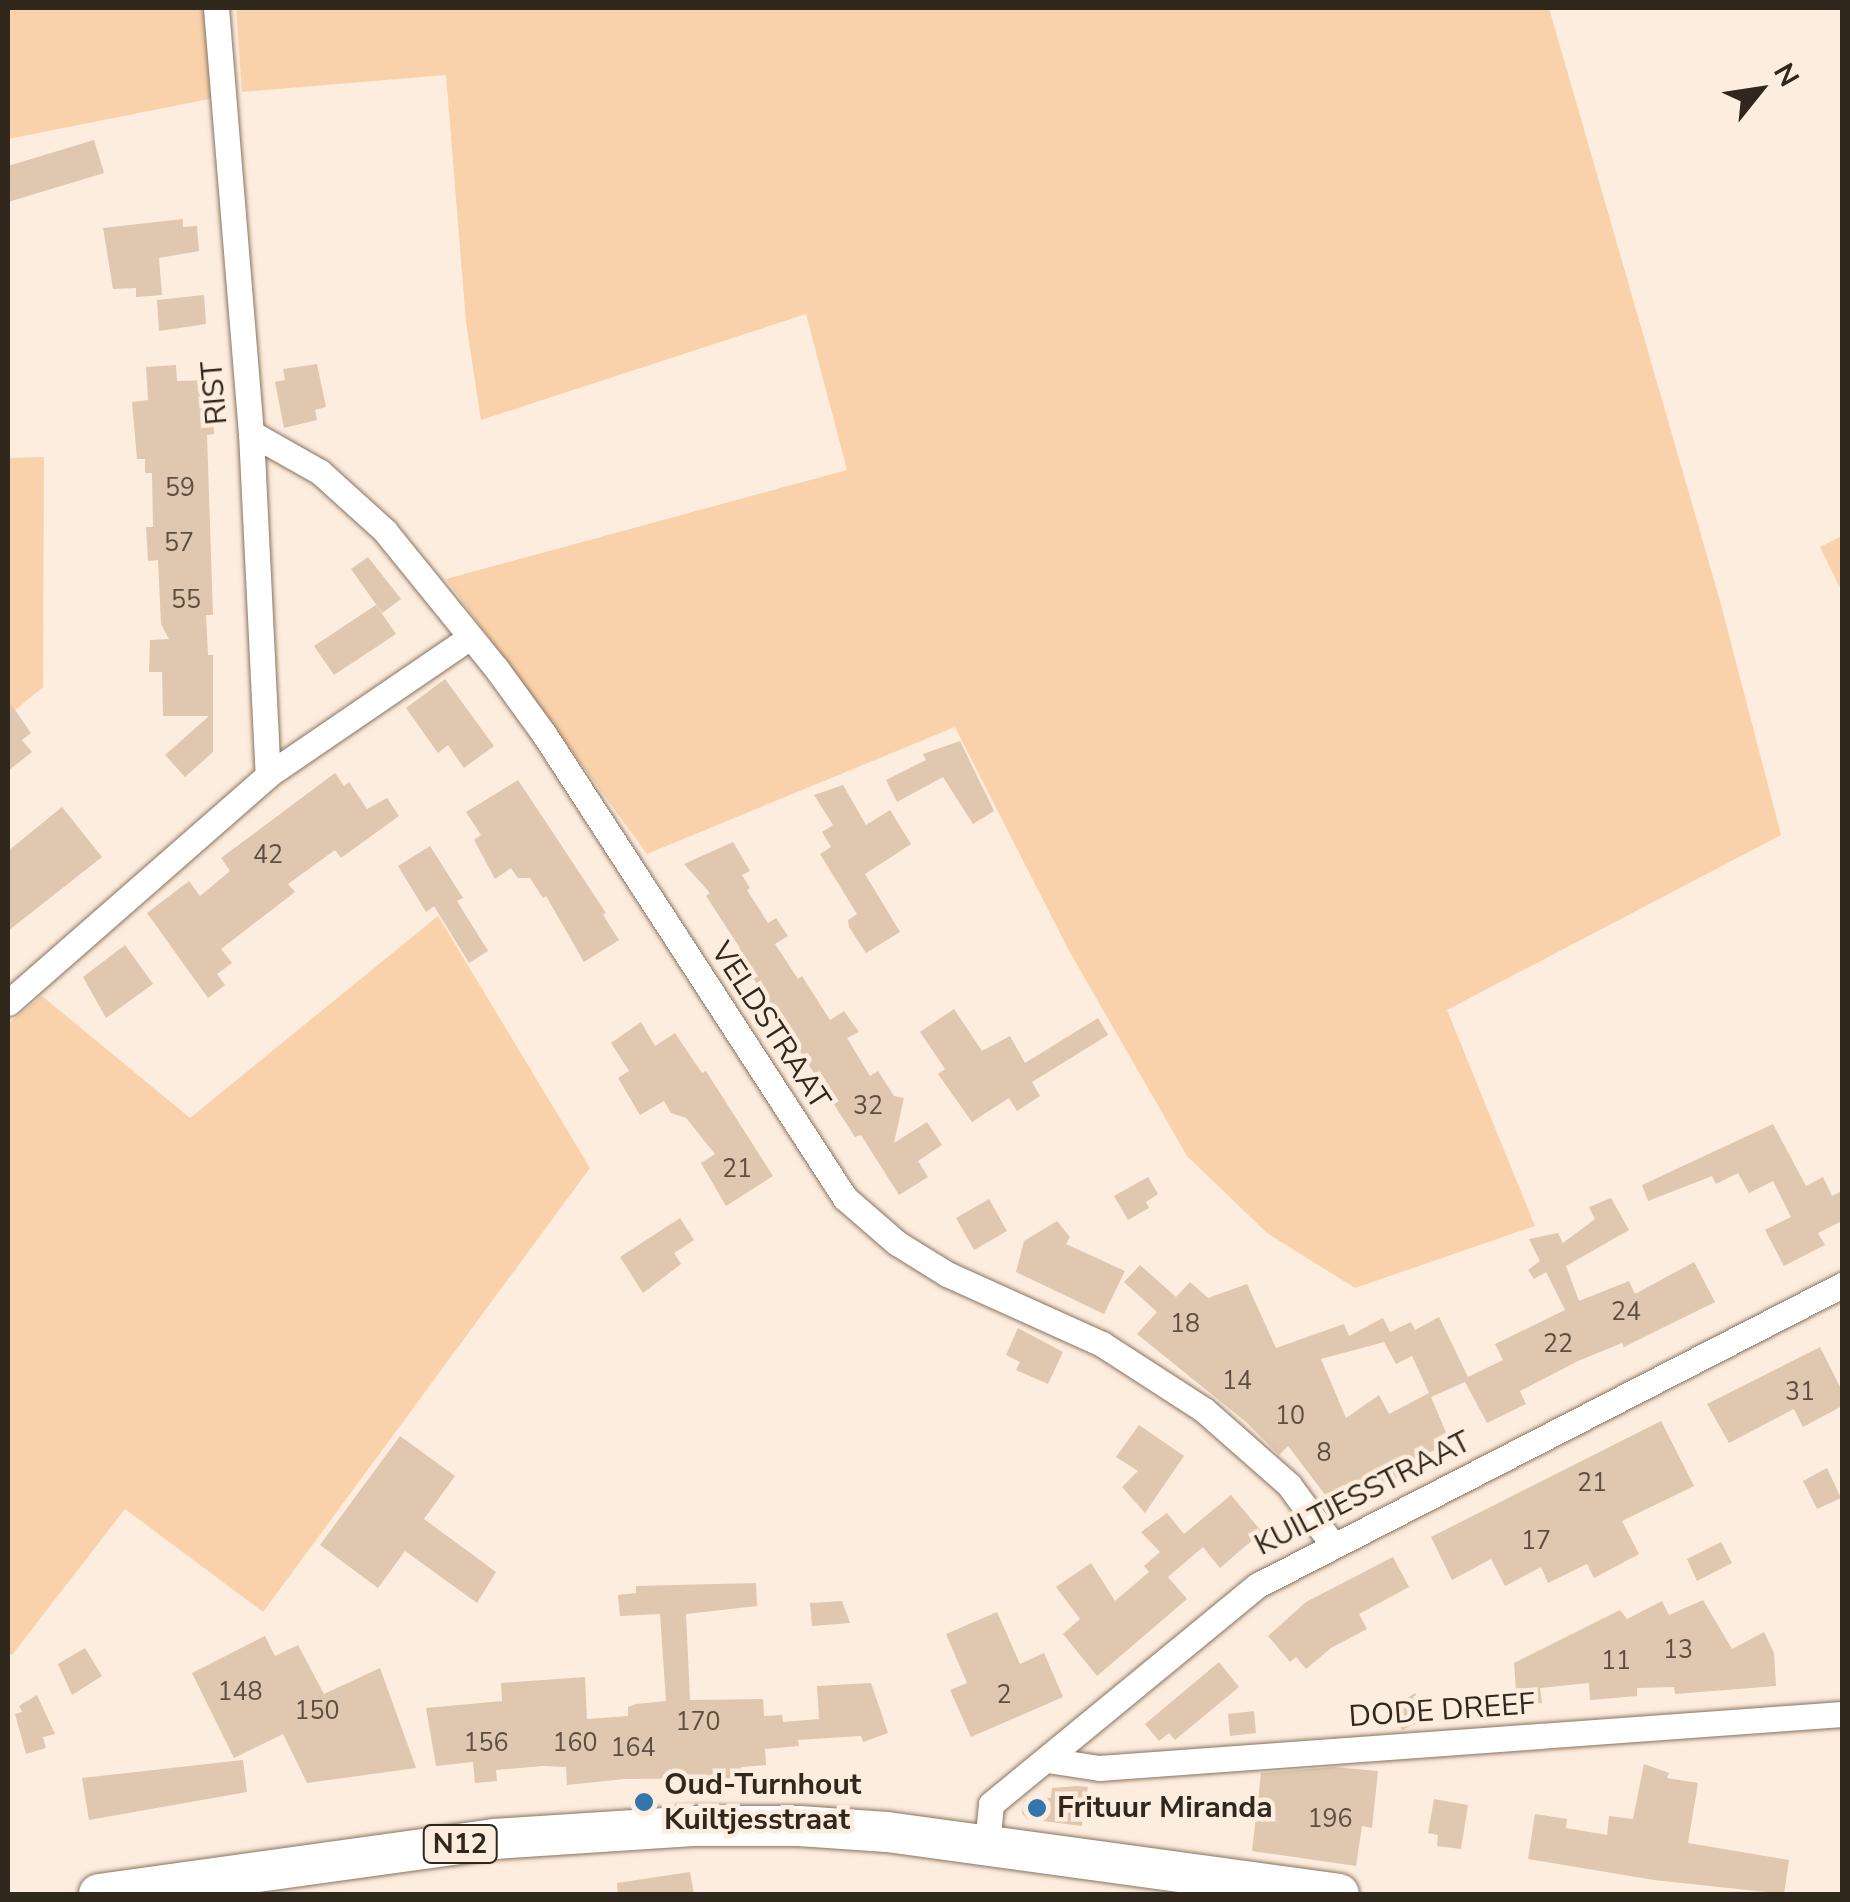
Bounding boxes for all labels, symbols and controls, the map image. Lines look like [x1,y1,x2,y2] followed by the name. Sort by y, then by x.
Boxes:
[1710,40,1810,140] north arrow
[1764,56,1808,94] text: N
[194,360,236,426] street label: RIST
[165,473,195,503] house number: 59
[164,528,194,558] house number: 57
[171,585,201,615] house number: 55
[253,840,283,870] house number: 42
[703,936,837,1116] street label: VELDSTRAAT
[853,1091,883,1121] house number: 32
[722,1154,752,1184] house number: 21
[1611,1297,1641,1327] house number: 24
[1170,1309,1200,1339] house number: 18
[1543,1329,1573,1359] house number: 22
[1222,1366,1252,1396] house number: 14
[1785,1377,1815,1407] house number: 31
[1275,1401,1305,1431] house number: 10
[1249,1424,1477,1564] street label: KUILTJESSTRAAT
[1317,1438,1331,1468] house number: 8
[1577,1468,1607,1498] house number: 21
[1521,1526,1551,1556] house number: 17
[1663,1635,1693,1665] house number: 13
[1601,1646,1631,1676] house number: 11
[218,1677,262,1707] house number: 148
[997,1680,1011,1710] house number: 2
[1348,1687,1536,1735] street label: DODE DREEF
[295,1696,339,1726] house number: 150
[676,1707,720,1737] house number: 170
[464,1728,508,1758] house number: 156
[553,1728,597,1758] house number: 160
[611,1733,655,1763] house number: 164
[664,1767,861,1838] place label: Oud-Turnhout Kuiltjesstraat
[1057,1790,1273,1826] place label: Frituur Miranda
[633,1791,655,1813] marker: Oud-Turnhout Kuiltjesstraat
[1026,1797,1048,1819] marker: Frituur Miranda
[1308,1804,1352,1834] house number: 196
[422,1821,498,1867] road number: N12

